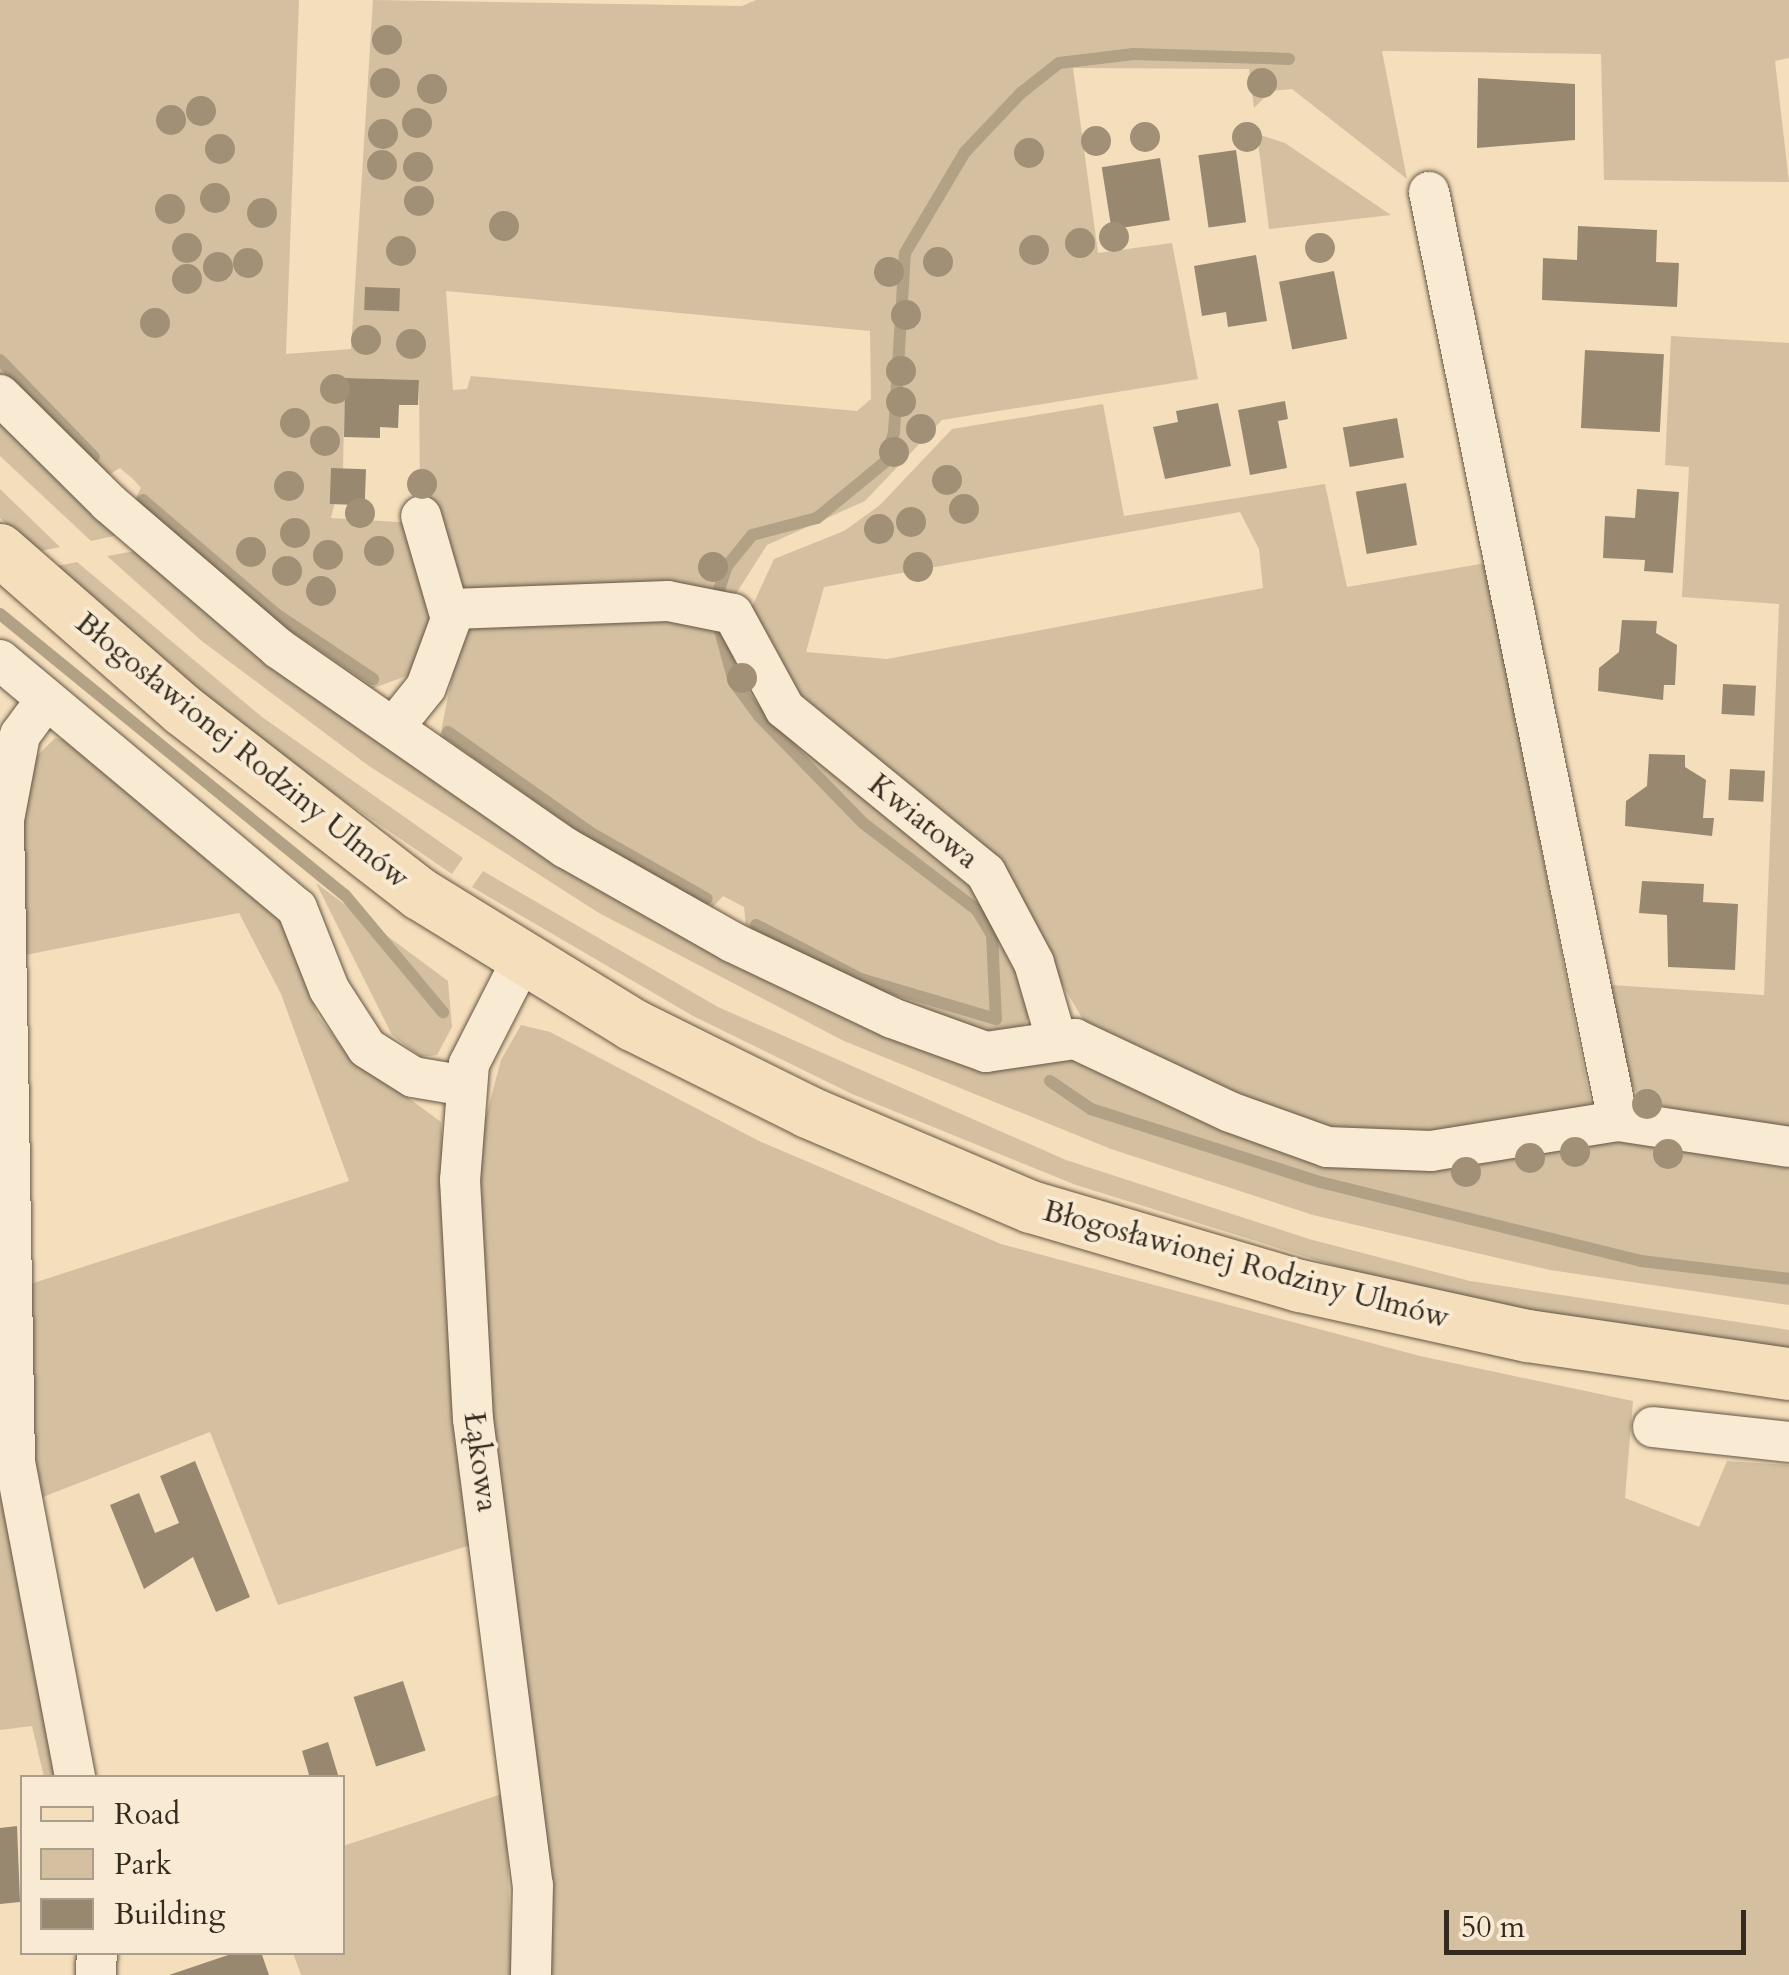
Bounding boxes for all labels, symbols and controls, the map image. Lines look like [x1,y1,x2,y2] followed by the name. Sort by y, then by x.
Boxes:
[68,605,416,897] street label: Błogosławionej Rodziny Ulmów
[861,767,985,877] street label: Kwiatowa
[1039,1193,1453,1337] street label: Błogosławionej Rodziny Ulmów
[455,1410,505,1514] street label: Łąkowa
[20,1775,345,1955] legend
[114,1794,180,1835] text: Road
[114,1844,172,1885] text: Park
[1449,1890,1752,1952] scale bar
[114,1894,225,1935] text: Building
[1461,1907,1525,1948] text: 50 m

